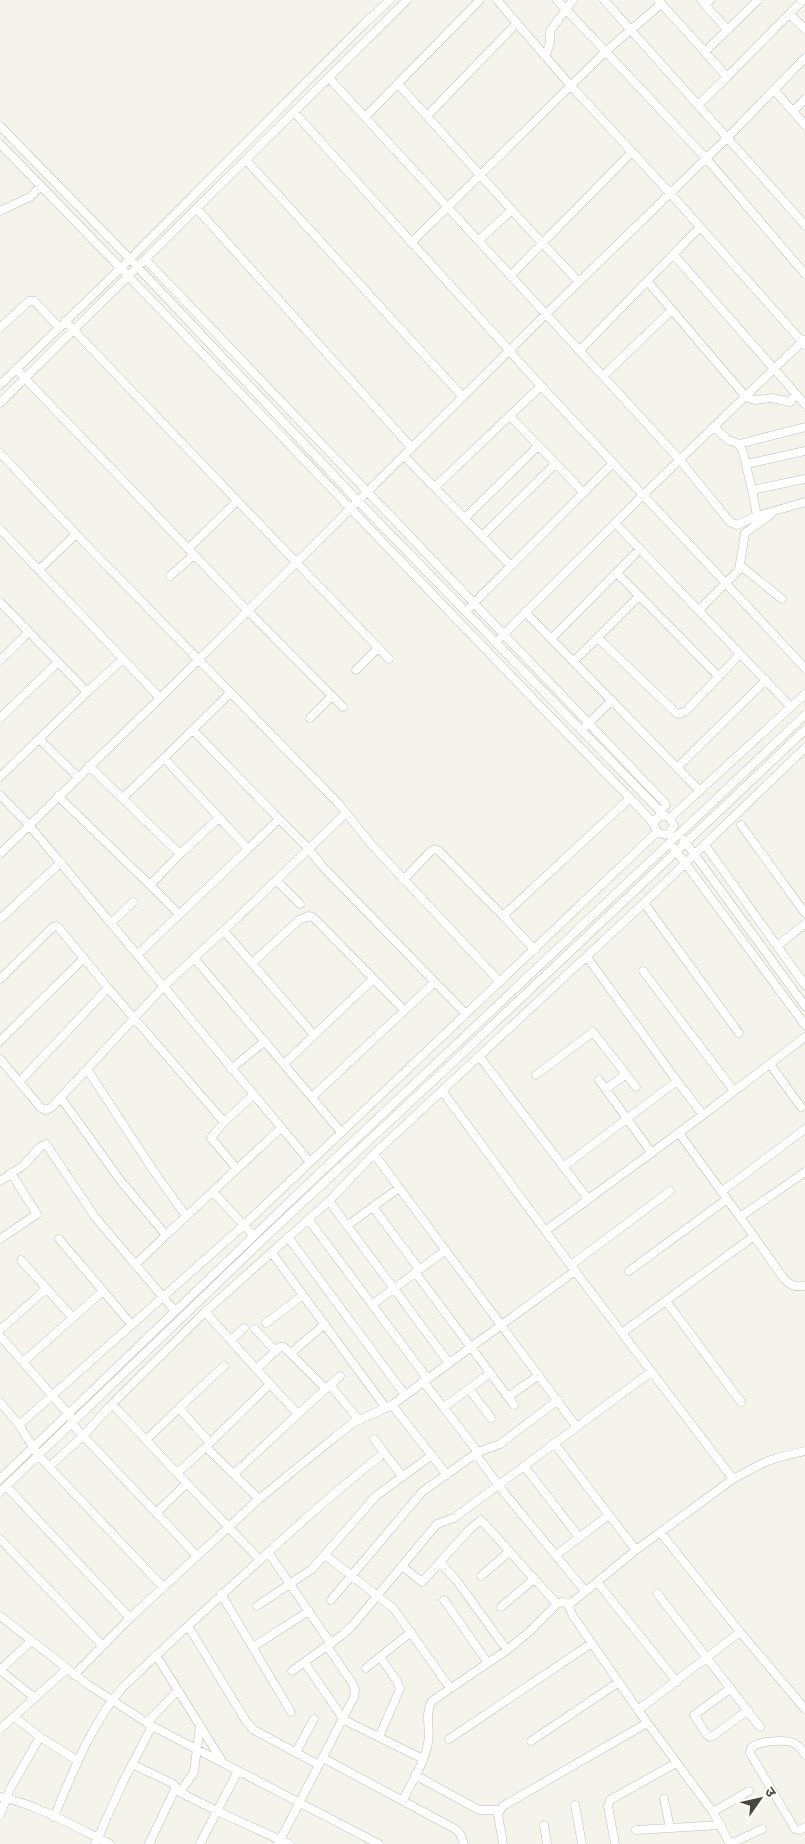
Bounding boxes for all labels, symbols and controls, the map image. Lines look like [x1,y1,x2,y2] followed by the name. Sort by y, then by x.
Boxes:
[735,1774,785,1824] north arrow
[761,1783,782,1801] text: उ

